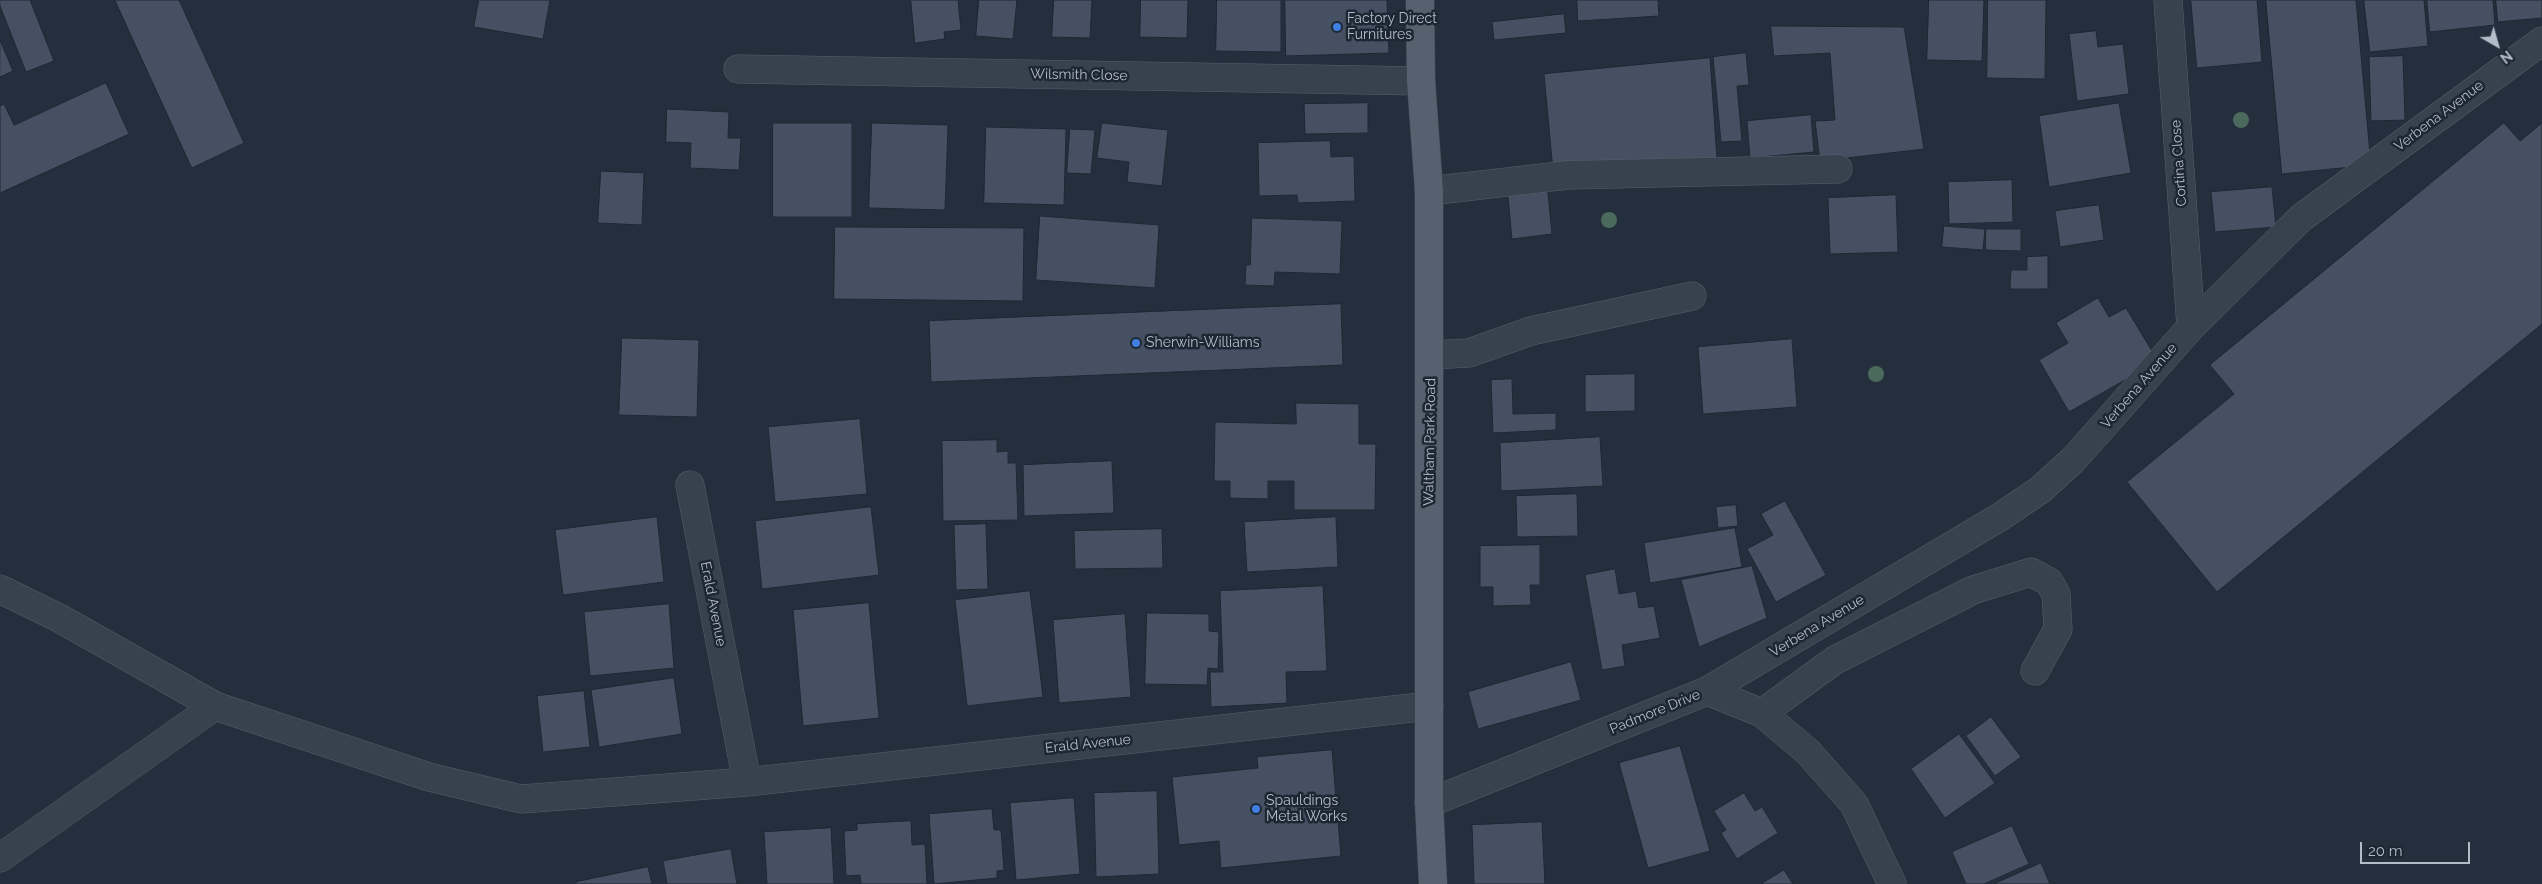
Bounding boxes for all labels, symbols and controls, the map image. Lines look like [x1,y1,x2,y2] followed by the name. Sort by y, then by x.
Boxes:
[1347,11,1437,44] place label: Factory Direct Furnitures
[2472,20,2522,70] north arrow
[1331,21,1343,33] marker: Factory Direct Furnitures
[2497,47,2515,66] text: N
[1030,66,1128,84] street label: Wilsmith Close
[2391,77,2487,155] street label: Verbena Avenue
[2168,119,2190,207] street label: Cortina Close
[1146,335,1259,351] place label: Sherwin-Williams
[1130,337,1142,349] marker: Sherwin-Williams
[2098,340,2180,432] street label: Verbena Avenue
[1420,378,1440,506] street label: Waltham Park Road
[697,560,729,648] street label: Erald Avenue
[1767,591,1867,661] street label: Verbena Avenue
[1607,686,1703,738] street label: Padmore Drive
[1044,731,1132,757] street label: Erald Avenue
[1266,793,1347,826] place label: Spauldings Metal Works
[1250,803,1262,815] marker: Spauldings Metal Works
[2362,832,2472,864] scale bar
[2368,842,2403,860] text: 20 m

